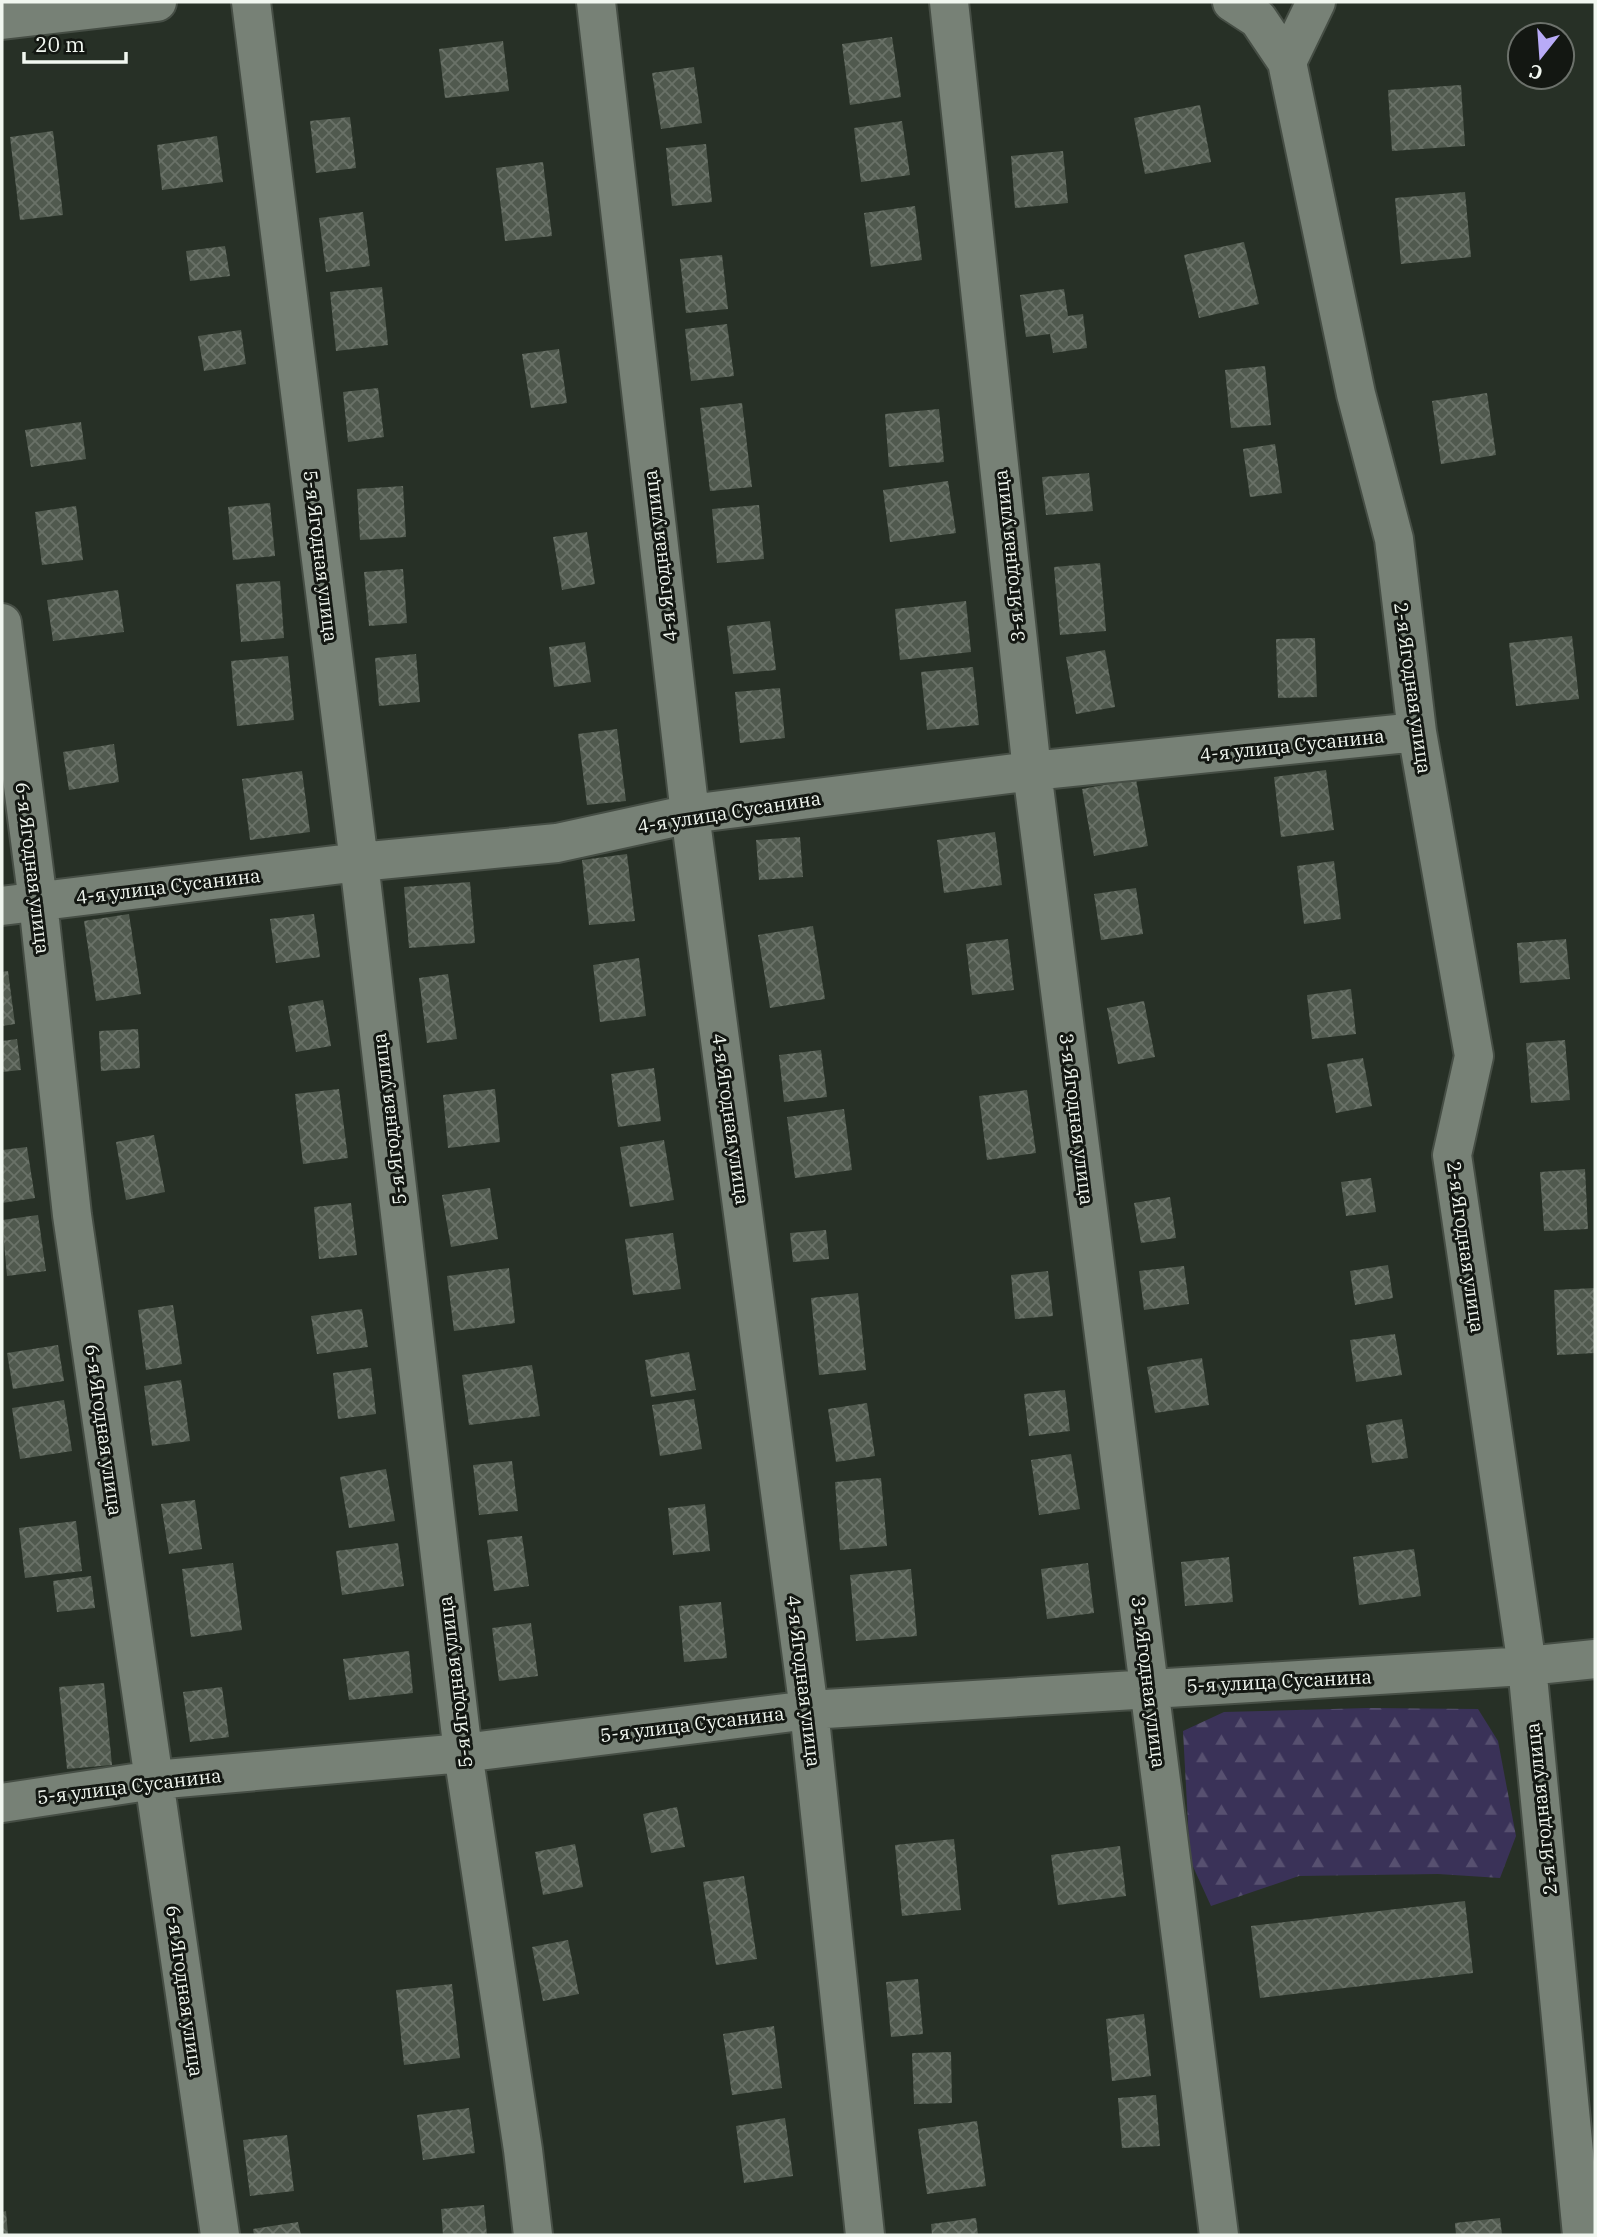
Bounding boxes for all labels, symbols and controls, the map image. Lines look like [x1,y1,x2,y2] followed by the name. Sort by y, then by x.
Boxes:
[24,21,126,65] scale bar
[1506,21,1576,91] north arrow
[35,30,85,58] text: 20 m
[1526,59,1546,86] text: С
[299,469,343,643] street label: 5-я Ягодная улица
[638,469,682,643] street label: 4-я Ягодная улица
[988,469,1030,643] street label: 3-я Ягодная улица
[1389,601,1437,775] street label: 2-я Ягодная улица
[1198,723,1386,767] street label: 4-я улица Сусанина
[11,781,55,955] street label: 6-я Ягодная улица
[635,786,823,838] street label: 4-я улица Сусанина
[74,863,262,909] street label: 4-я улица Сусанина
[367,1032,411,1206] street label: 5-я Ягодная улица
[707,1032,755,1206] street label: 4-я Ягодная улица
[1055,1032,1099,1206] street label: 3-я Ягодная улица
[1442,1160,1490,1334] street label: 2-я Ягодная улица
[80,1343,128,1517] street label: 6-я Ягодная улица
[782,1594,826,1768] street label: 4-я Ягодная улица
[433,1595,477,1769] street label: 5-я Ягодная улица
[1127,1595,1171,1769] street label: 3-я Ягодная улица
[1186,1664,1372,1698] street label: 5-я улица Сусанина
[598,1701,786,1747] street label: 5-я улица Сусанина
[1520,1722,1562,1896] street label: 2-я Ягодная улица
[35,1763,223,1809] street label: 5-я улица Сусанина
[161,1904,209,2078] street label: 6-я Ягодная улица

